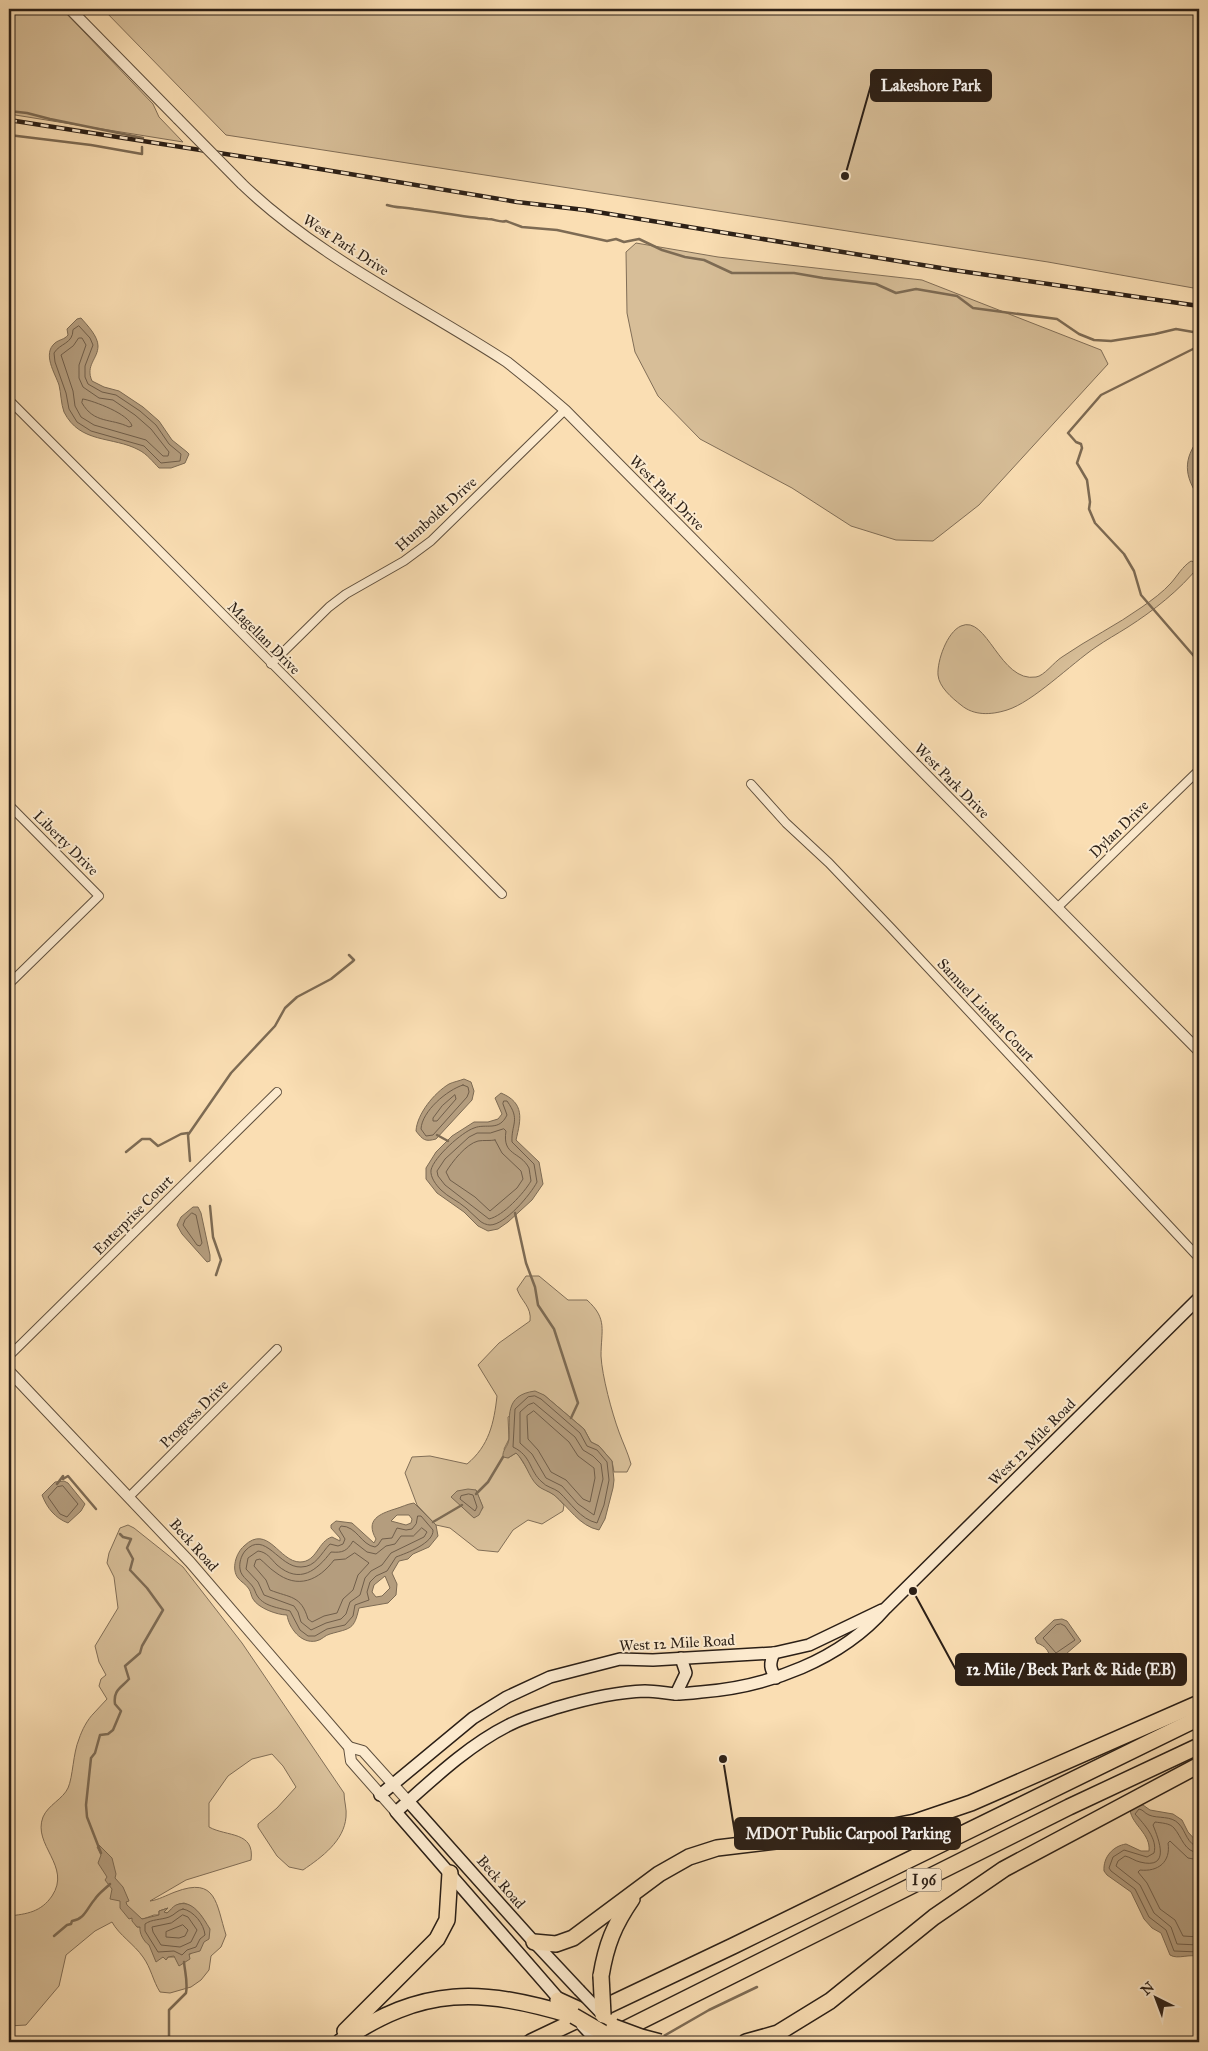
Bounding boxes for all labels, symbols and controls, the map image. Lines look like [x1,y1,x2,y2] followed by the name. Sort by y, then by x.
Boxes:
[871,70,991,101] callout: Lakeshore Park
[881,76,982,95] text: Lakeshore Park
[300,211,392,279] street label: West Park Drive
[626,452,708,534] street label: West Park Drive
[392,473,480,555] street label: Humboldt Drive
[224,598,304,678] street label: Magellan Drive
[911,740,993,822] street label: West Park Drive
[1086,796,1152,862] street label: Dylan Drive
[30,807,102,879] street label: Liberty Drive
[934,955,1039,1066] street label: Samuel Linden Court
[90,1171,177,1258] street label: Enterprise Court
[156,1376,232,1452] street label: Progress Drive
[985,1394,1080,1489] street label: West 12 Mile Road
[166,1515,223,1575] street label: Beck Road
[619,1631,736,1655] street label: West 12 Mile Road
[956,1654,1186,1685] callout: 12 Mile / Beck Park & Ride (EB)
[966,1660,1176,1680] text: 12 Mile / Beck Park & Ride (EB)
[735,1818,960,1849] callout: MDOT Public Carpool Parking
[745,1824,951,1844] text: MDOT Public Carpool Parking
[473,1852,529,1913] street label: Beck Road
[906,1868,942,1892] road number: I 96
[1130,1974,1180,2024] north arrow
[1138,1978,1158,1999] text: N

